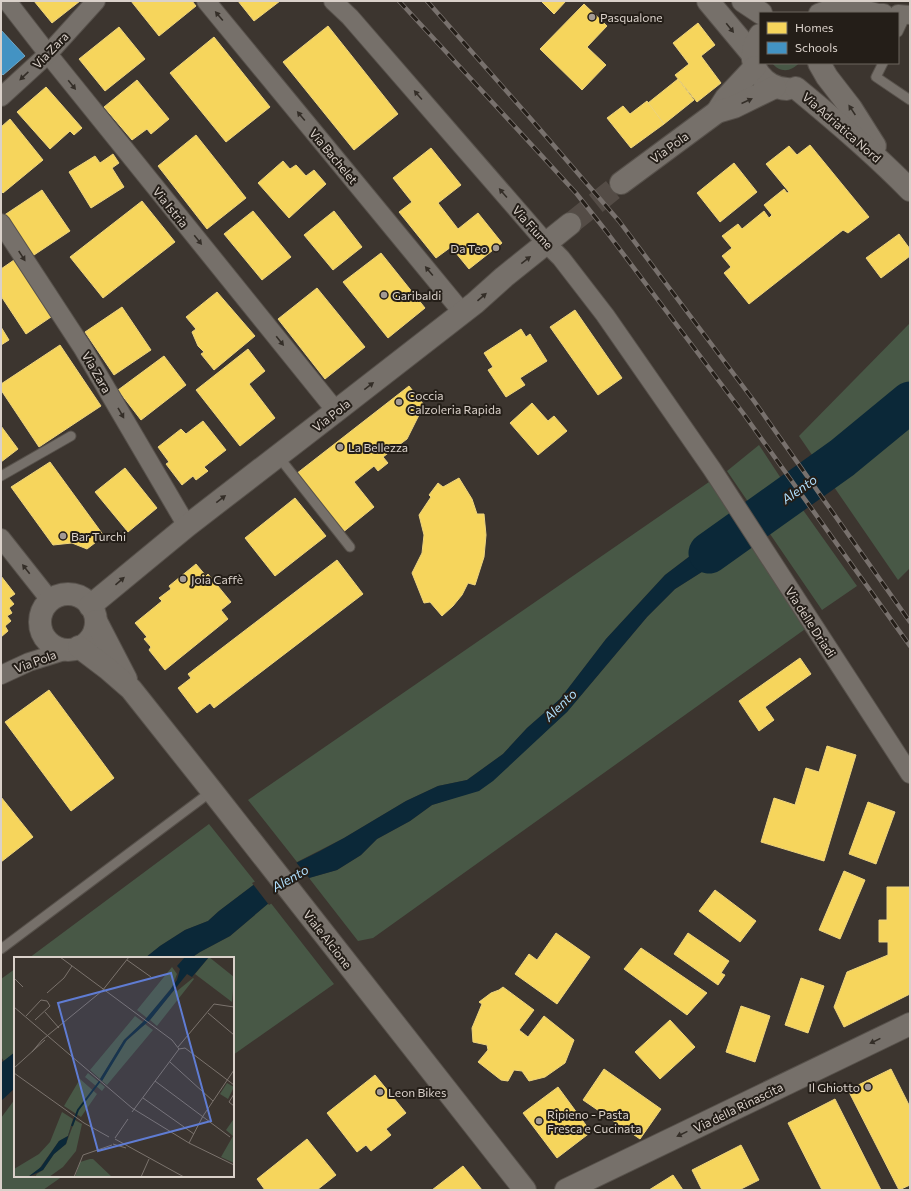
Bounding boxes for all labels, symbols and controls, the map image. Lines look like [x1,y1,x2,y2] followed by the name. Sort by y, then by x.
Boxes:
[600,10,663,24] place label: Pasqualone
[214,11,223,22] one-way arrow
[587,12,597,22] marker: Pasqualone
[759,12,899,64] legend
[795,20,833,34] text: Homes
[726,23,735,33] one-way arrow
[29,29,71,71] street label: Via Zara
[795,40,838,54] text: Schools
[19,71,30,80] one-way arrow
[68,79,77,90] one-way arrow
[800,89,884,165] street label: Via Adriatica Nord
[413,90,422,101] one-way arrow
[741,98,752,104] one-way arrow
[849,105,856,116] one-way arrow
[297,111,306,122] one-way arrow
[307,126,361,186] street label: Via Bachelet
[647,128,691,166] street label: Via Pola
[151,184,191,230] street label: Via Istria
[499,189,508,198] one-way arrow
[510,202,556,252] street label: Via Fiume
[194,235,202,246] one-way arrow
[450,241,488,255] place label: Da Teo
[491,243,501,253] marker: Da Teo
[19,250,26,262] one-way arrow
[520,256,531,265] one-way arrow
[424,265,433,276] one-way arrow
[392,288,441,302] place label: Garibaldi
[379,290,389,300] marker: Garibaldi
[476,292,487,301] one-way arrow
[275,336,284,347] one-way arrow
[80,349,114,395] street label: Via Zara
[363,381,374,390] one-way arrow
[407,388,501,416] place label: Coccia Calzoleria Rapida
[309,396,353,434] street label: Via Pola
[394,397,404,407] marker: Coccia Calzoleria Rapida
[118,407,125,419] one-way arrow
[348,440,408,454] place label: La Bellezza
[335,442,345,452] marker: La Bellezza
[777,471,820,507] water label: Alento
[216,495,227,504] one-way arrow
[71,529,126,543] place label: Bar Turchi
[58,531,68,541] marker: Bar Turchi
[22,564,30,575] one-way arrow
[191,572,243,587] place label: Joia Caffè
[178,574,188,584] marker: Joia Caffè
[115,576,125,585] one-way arrow
[783,584,839,660] street label: Via delle Driadi
[12,647,58,675] street label: Via Pola
[539,685,580,725] water label: Alento
[268,861,311,895] water label: Alento
[301,907,355,971] street label: Viale Alcione
[14,957,234,1177] inset map
[869,1038,881,1044] one-way arrow
[691,1079,785,1135] street label: Via della Rinascita
[809,1080,860,1094] place label: Il Ghiotto
[863,1082,873,1092] marker: Il Ghiotto
[388,1085,446,1099] place label: Leon Bikes
[375,1087,385,1097] marker: Leon Bikes
[547,1107,642,1135] place label: Ripieno - Pasta Fresca e Cucinata
[534,1116,544,1126] marker: Ripieno - Pasta Fresca e Cucinata
[676,1131,688,1137] one-way arrow

